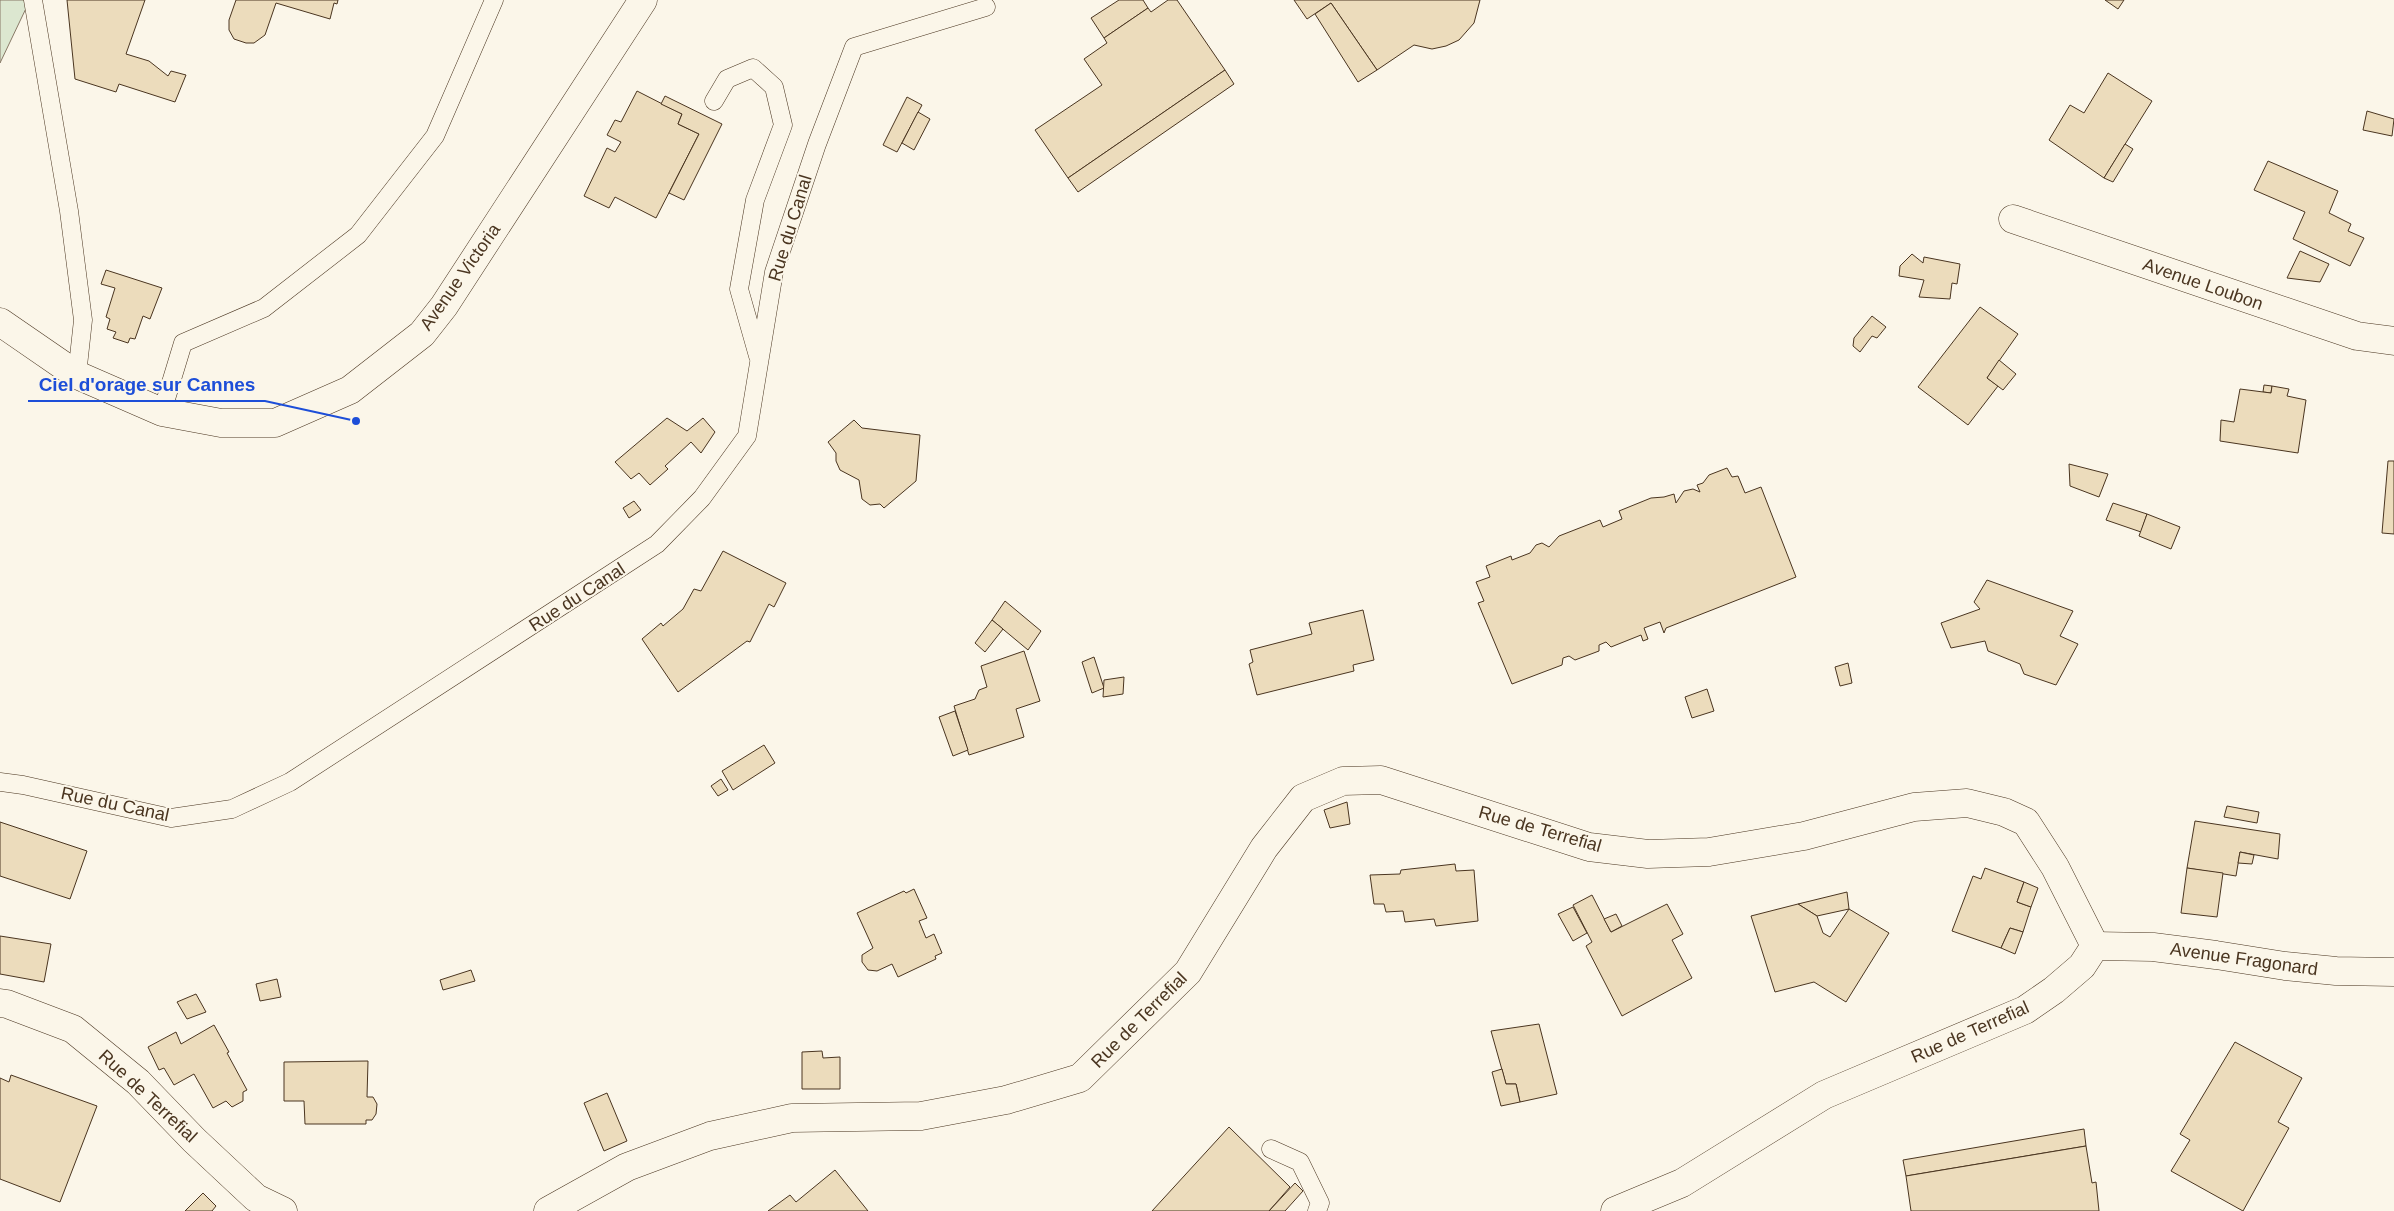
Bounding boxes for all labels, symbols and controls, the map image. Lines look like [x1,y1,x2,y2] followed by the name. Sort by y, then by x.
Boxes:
[764,172,816,284] street label: Rue du Canal
[416,219,505,334] street label: Avenue Victoria
[2140,254,2266,314] street label: Avenue Loubon
[28,367,265,401] callout: Ciel d'orage sur Cannes
[39,374,255,395] text: Ciel d'orage sur Cannes
[525,559,629,635] street label: Rue du Canal
[59,783,171,825] street label: Rue du Canal
[1476,802,1604,856] street label: Rue de Terrefial
[2169,939,2319,979] street label: Avenue Fragonard
[1087,968,1191,1072] street label: Rue de Terrefial
[1908,997,2032,1067] street label: Rue de Terrefial
[95,1045,201,1147] street label: Rue de Terrefial

